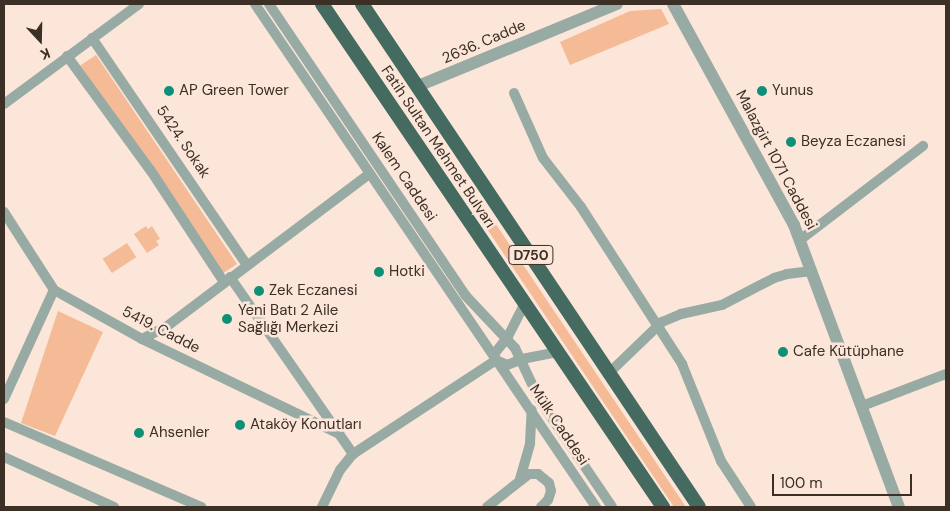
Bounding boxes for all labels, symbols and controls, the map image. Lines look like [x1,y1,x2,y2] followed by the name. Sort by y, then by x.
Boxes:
[15,15,65,65] north arrow
[440,16,528,68] street label: 2636. Cadde
[38,44,53,64] text: K
[377,63,499,231] street label: Fatih Sultan Mehmet Bulvarı
[179,82,289,100] place label: AP Green Tower
[772,82,814,100] place label: Yunus
[163,85,175,97] marker: AP Green Tower
[756,85,768,97] marker: Yunus
[732,87,820,233] street label: Malazgirt 1071 Caddesi
[152,102,214,182] street label: 5424. Sokak
[368,129,440,225] street label: Kalem Caddesi
[801,133,906,151] place label: Beyza Eczanesi
[785,136,797,148] marker: Beyza Eczanesi
[507,244,555,266] road number: D750
[389,263,425,281] place label: Hotki
[373,266,385,278] marker: Hotki
[269,282,358,300] place label: Zek Eczanesi
[253,285,265,297] marker: Zek Eczanesi
[238,301,338,336] place label: Yeni Batı 2 Aile Sağlığı Merkezi
[119,303,203,357] street label: 5419. Cadde
[220,312,234,326] marker: Yeni Batı 2 Aile Sağlığı Merkezi
[793,343,904,361] place label: Cafe Kütüphane
[777,346,789,358] marker: Cafe Kütüphane
[525,381,593,469] street label: Mülk Caddesi
[250,416,362,434] place label: Ataköy Konutları
[234,419,246,431] marker: Ataköy Konutları
[149,424,210,442] place label: Ahsenler
[133,427,145,439] marker: Ahsenler
[775,464,915,496] scale bar
[780,473,823,493] text: 100 m

